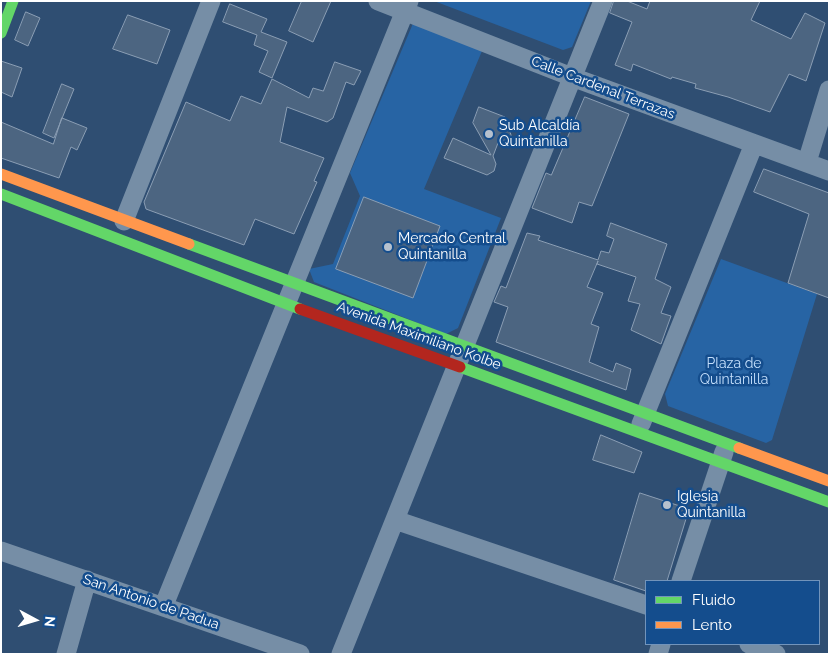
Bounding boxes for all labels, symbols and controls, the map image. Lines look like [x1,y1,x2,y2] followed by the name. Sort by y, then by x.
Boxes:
[529,53,677,123] street label: Calle Cardenal Terrazas
[499,118,580,150] place label: Sub Alcaldía Quintanilla
[483,128,495,140] marker: Sub Alcaldía Quintanilla
[398,231,506,264] place label: Mercado Central Quintanilla
[382,241,394,253] marker: Mercado Central Quintanilla
[335,298,503,374] street label: Avenida Maximiliano Kolbe
[700,356,768,388] park label: Plaza de Quintanilla
[677,489,746,522] place label: Iglesia Quintanilla
[661,499,673,511] marker: Iglesia Quintanilla
[81,571,221,633] street label: San Antonio de Padua
[645,580,820,645] legend
[692,591,735,609] text: Fluido
[10,595,60,645] north arrow
[41,615,58,628] text: N
[692,616,732,634] text: Lento

